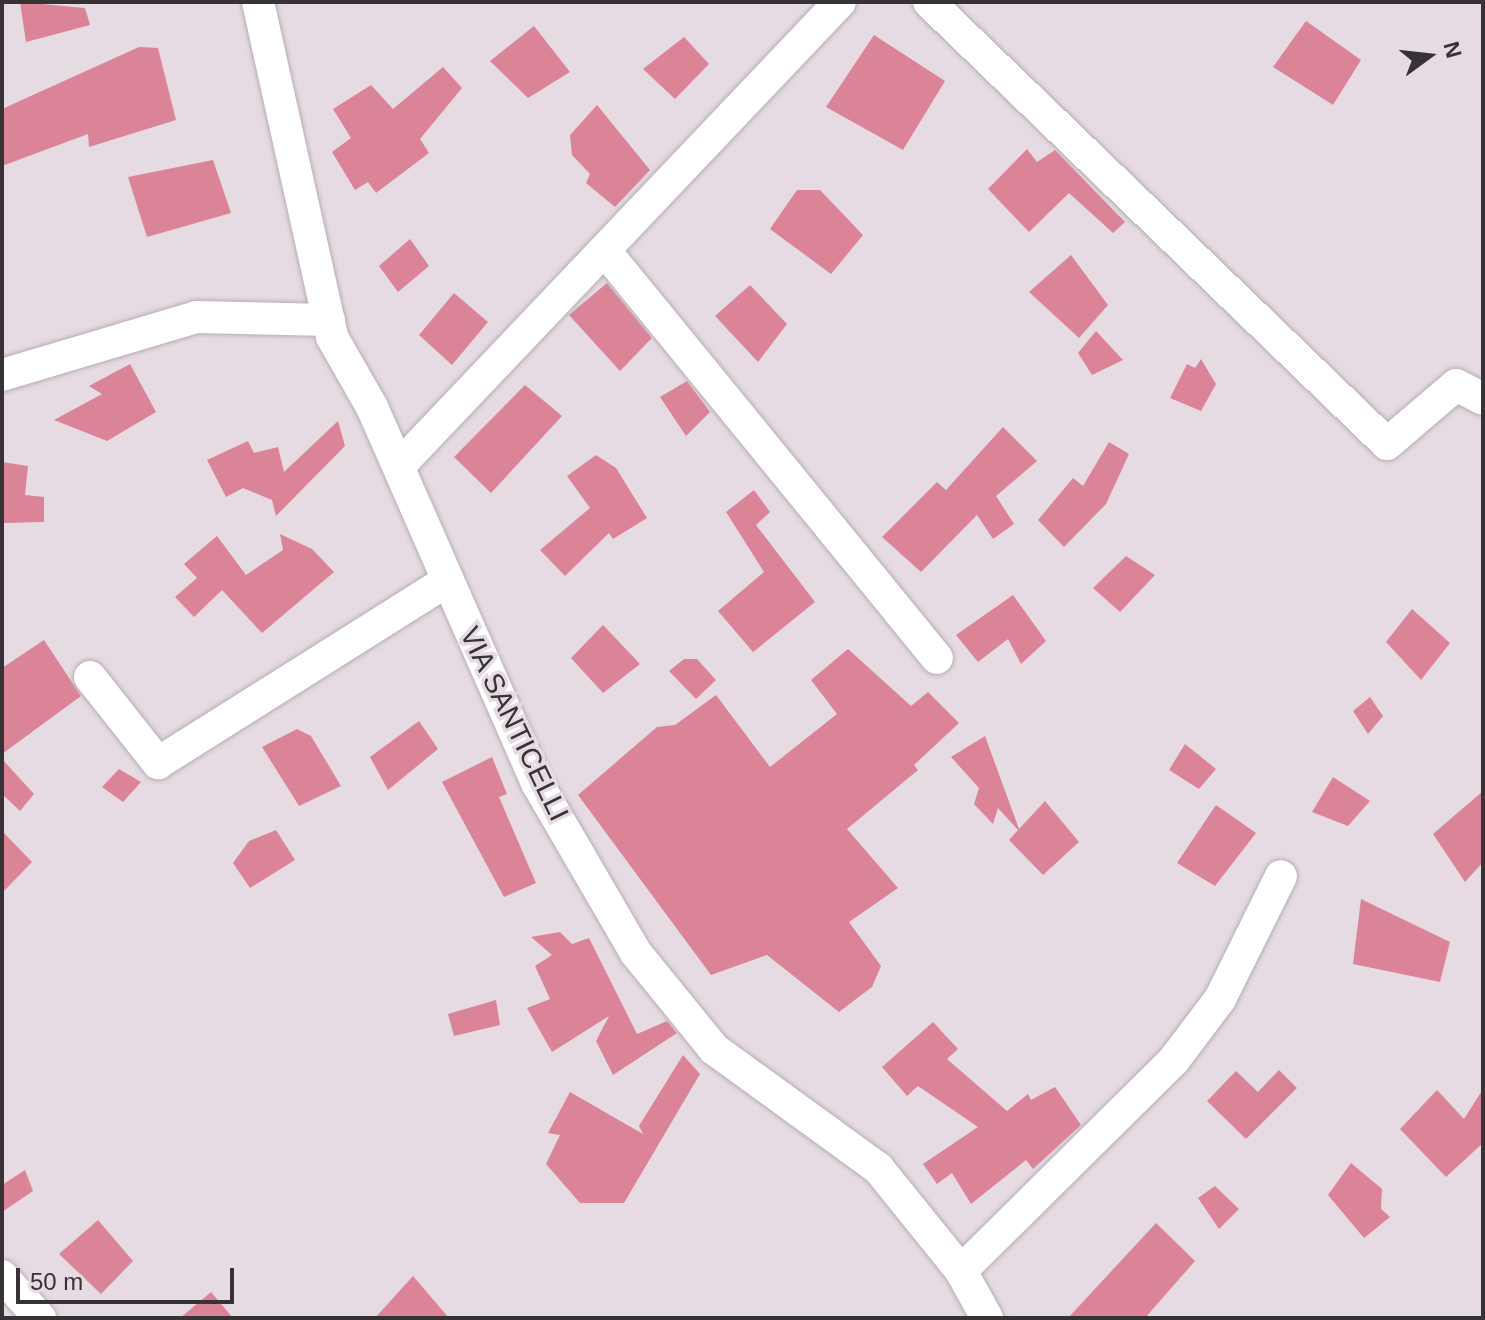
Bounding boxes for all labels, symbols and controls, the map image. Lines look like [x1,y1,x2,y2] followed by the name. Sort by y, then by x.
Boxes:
[1389,16,1469,96] north arrow
[1439,39,1467,61] text: N
[452,621,576,827] street label: VIA SANTICELLI
[20,1252,238,1302] scale bar
[30,1268,83,1295] text: 50 m

